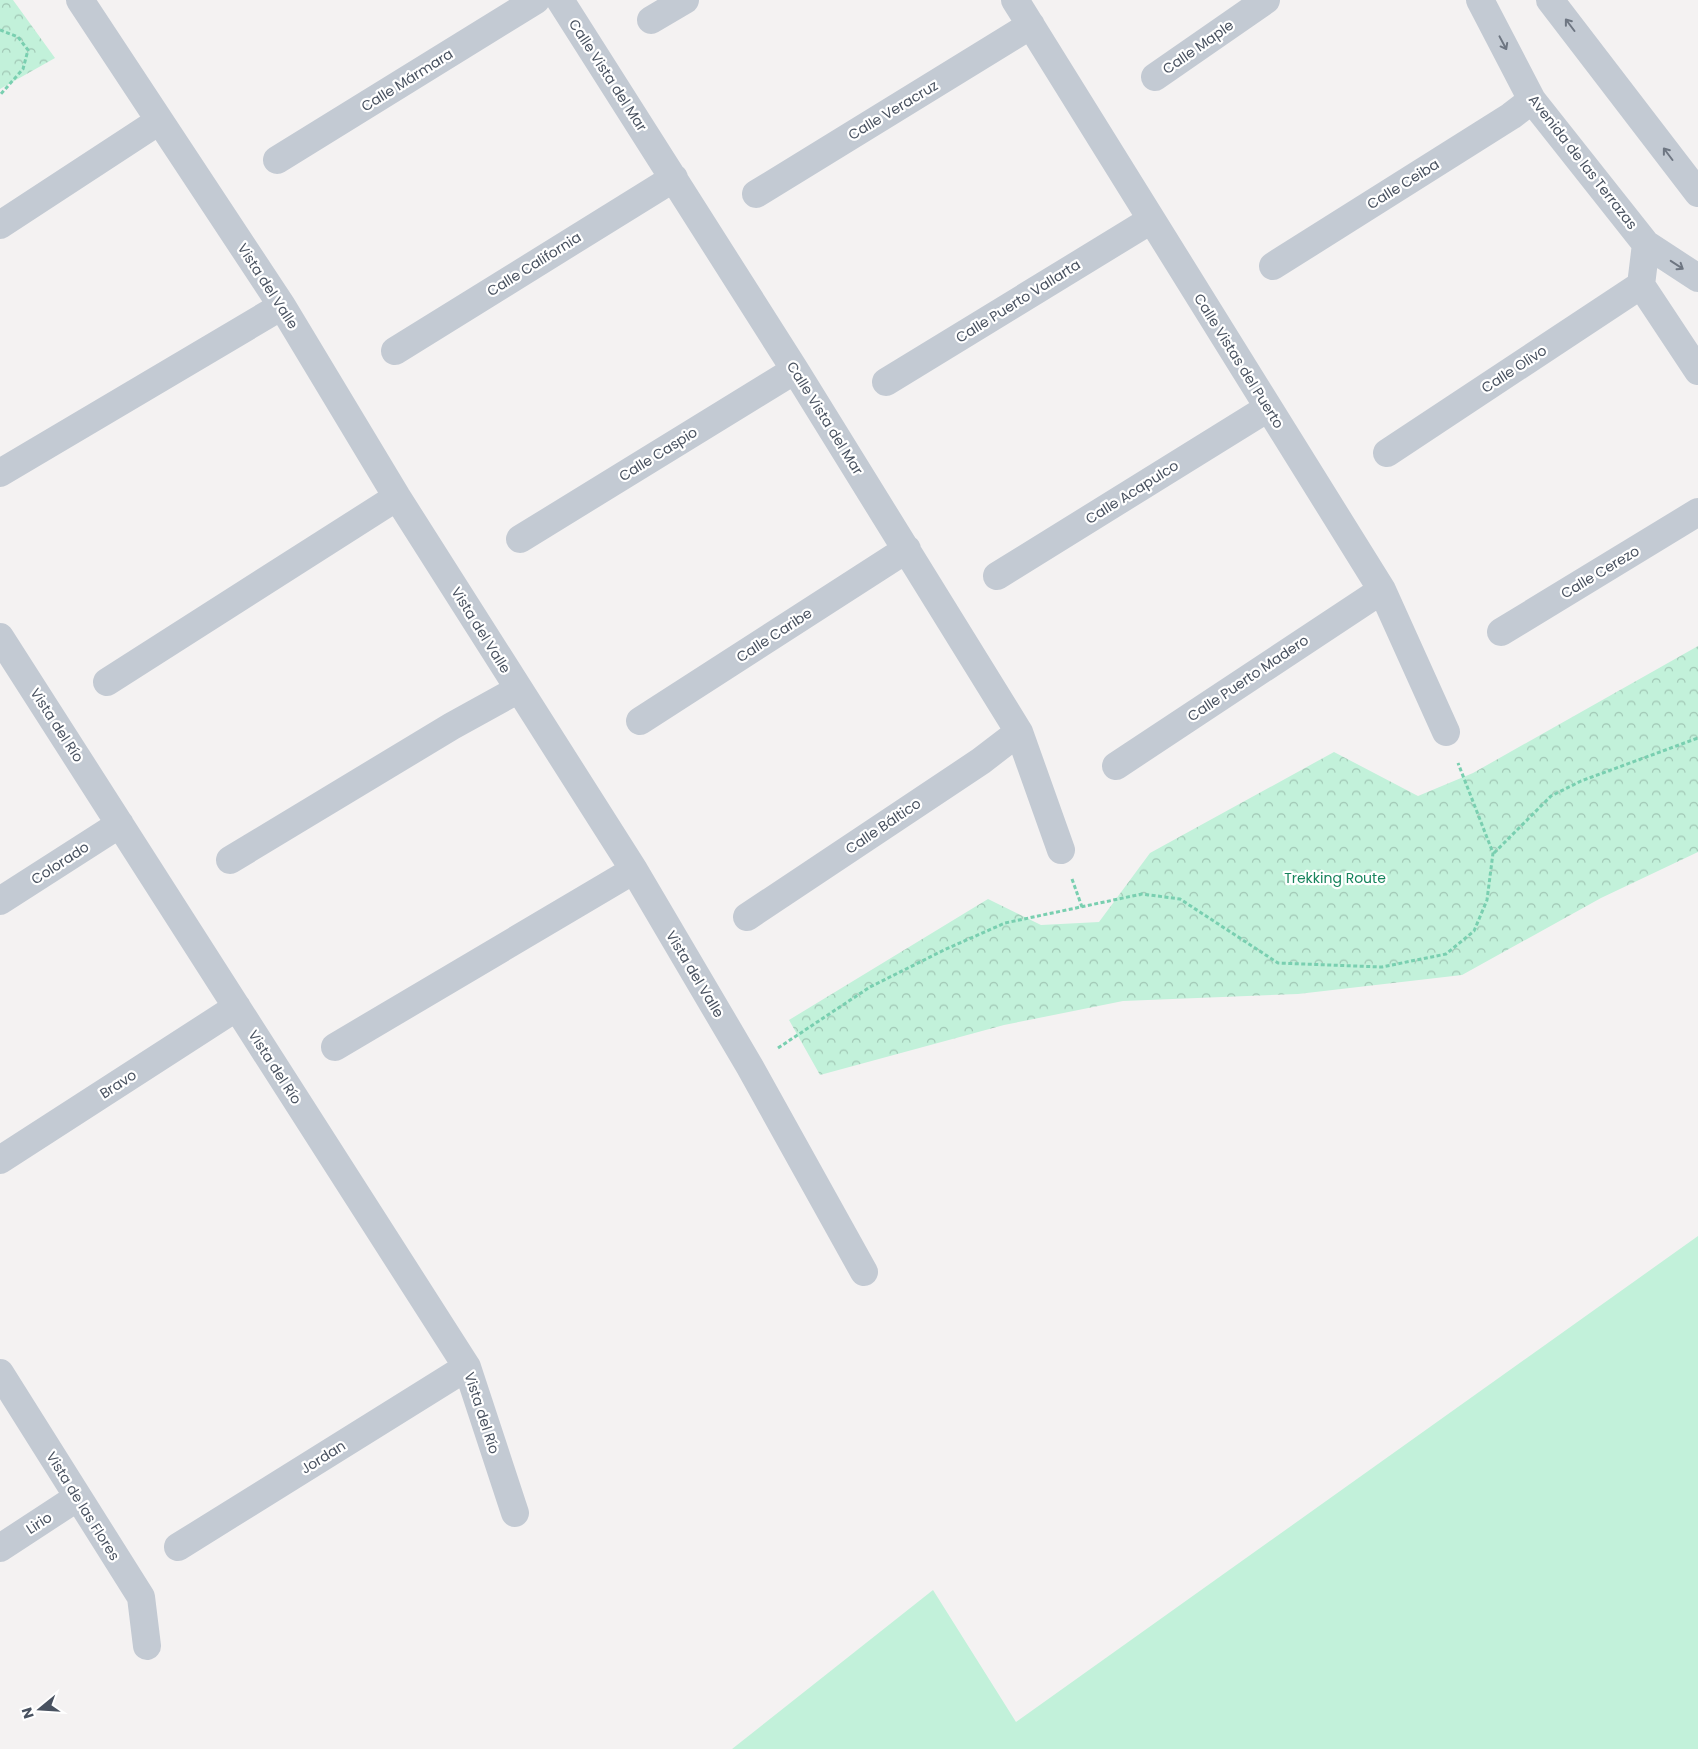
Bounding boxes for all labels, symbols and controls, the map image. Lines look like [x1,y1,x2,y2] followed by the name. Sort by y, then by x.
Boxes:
[564,15,652,135] street label: Calle Vista del Mar
[1158,15,1238,79] street label: Calle Maple
[1564,19,1575,32] one-way arrow
[1499,35,1508,50] one-way arrow
[357,44,457,116] street label: Calle Mármara
[844,75,942,145] street label: Calle Veracruz
[1524,90,1642,234] street label: Avenida de las Terrazas
[1663,148,1674,161] one-way arrow
[1363,154,1443,214] street label: Calle Ceiba
[483,227,585,301] street label: Calle California
[233,239,303,333] street label: Vista del Valle
[952,255,1084,347] street label: Calle Puerto Vallarta
[1670,260,1684,270] one-way arrow
[1189,290,1289,432] street label: Calle Vistas del Puerto
[1477,340,1551,398] street label: Calle Olivo
[782,358,868,478] street label: Calle Vista del Mar
[615,422,701,486] street label: Calle Caspio
[1082,455,1182,529] street label: Calle Acapulco
[1557,541,1643,603] street label: Calle Cerezo
[446,583,516,677] street label: Vista del Valle
[732,603,816,667] street label: Calle Caribe
[1183,630,1313,726] street label: Calle Puerto Madero
[26,684,88,766] street label: Vista del Río
[841,793,925,859] street label: Calle Báltico
[27,837,93,889] street label: Colorado
[1284,868,1386,888] park label: Trekking Route
[661,927,729,1022] street label: Vista del Valle
[244,1026,306,1108] street label: Vista del Río
[96,1065,140,1103] street label: Bravo
[459,1370,505,1456] street label: Vista del Río
[297,1435,349,1479] street label: Jordan
[41,1448,125,1564] street label: Vista de las Flores
[22,1507,56,1539] street label: Lirio
[15,1684,65,1734] north arrow
[16,1705,39,1721] text: N

